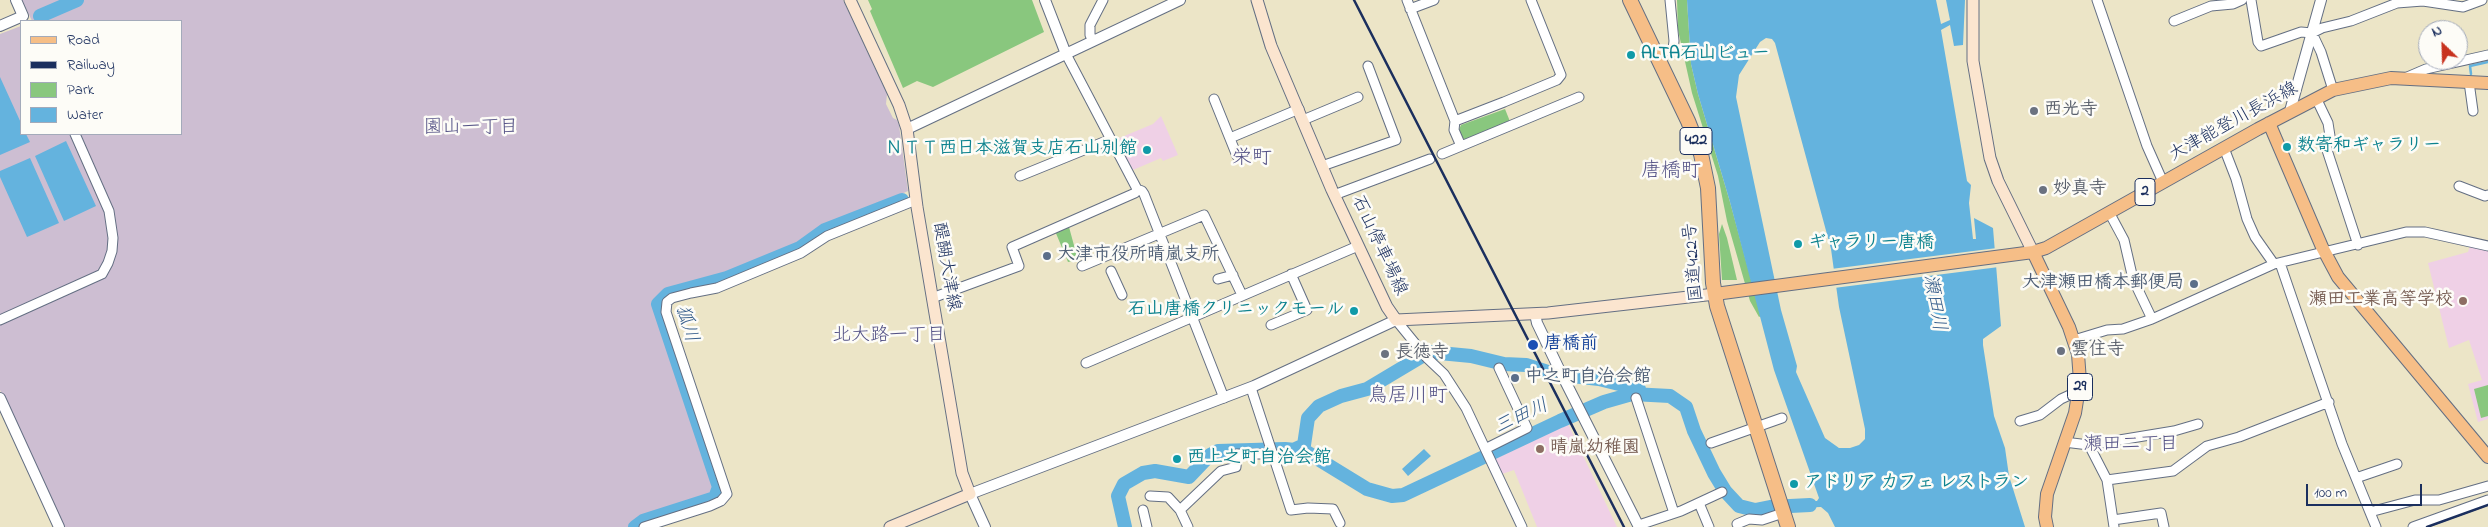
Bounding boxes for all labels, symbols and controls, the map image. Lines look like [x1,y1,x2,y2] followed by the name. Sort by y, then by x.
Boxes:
[20,20,182,135] legend
[2418,20,2468,70] north arrow
[2429,20,2446,43] text: N
[67,29,100,51] text: Road
[1641,44,1770,66] place label: ALTA石山ビュー
[1625,49,1637,61] marker: ALTA石山ビュー
[67,54,115,76] text: Railway
[67,79,94,101] text: Park
[2166,79,2302,167] street label: 大津能登川長浜線
[2044,100,2098,122] place label: 西光寺
[67,104,103,126] text: Water
[2028,105,2040,117] marker: 西光寺
[424,118,518,140] district label: 園山一丁目
[1680,128,1712,154] road number: 422
[2297,136,2441,158] place label: 数寄和ギャラリー
[885,139,1137,161] place label: ＮＴＴ西日本滋賀支店石山別館
[2281,141,2293,153] marker: 数寄和ギャラリー
[1141,144,1153,156] marker: ＮＴＴ西日本滋賀支店石山別館
[1232,148,1272,172] district label: 栄町
[1641,161,1701,185] district label: 唐橋町
[2135,178,2155,206] road number: 2
[2053,179,2107,201] place label: 妙真寺
[2037,184,2049,196] marker: 妙真寺
[1345,192,1411,300] street label: 石山停車場線
[927,221,963,313] street label: 醍醐大津線
[1681,222,1709,302] street label: 国道422号
[1808,233,1934,255] place label: ギャラリー唐橋
[1792,238,1804,250] marker: ギャラリー唐橋
[1057,245,1219,267] place label: 大津市役所晴嵐支所
[1041,250,1053,262] marker: 大津市役所晴嵐支所
[1917,273,1949,333] water label: 瀬田川
[2022,273,2184,295] place label: 大津瀬田橋本郵便局
[2188,278,2200,290] marker: 大津瀬田橋本郵便局
[2309,290,2453,312] place label: 瀬田工業高等学校
[2457,295,2469,307] marker: 瀬田工業高等学校
[1128,300,1344,322] place label: 石山唐橋クリニックモール
[669,302,701,346] water label: 狐川
[1348,305,1360,317] marker: 石山唐橋クリニックモール
[832,326,946,348] district label: 北大路一丁目
[1544,334,1598,356] place label: 唐橋前
[1526,338,1540,352] marker: 唐橋前
[2071,340,2125,362] place label: 雲住寺
[1395,343,1449,365] place label: 長徳寺
[2055,345,2067,357] marker: 雲住寺
[1379,348,1391,360] marker: 長徳寺
[1525,367,1651,389] place label: 中之町自治会館
[1509,372,1521,384] marker: 中之町自治会館
[2068,374,2092,401] road number: 29
[1368,386,1448,410] district label: 鳥居川町
[1491,396,1553,440] water label: 三田川
[2084,435,2178,457] district label: 瀬田二丁目
[1550,438,1640,460] place label: 晴嵐幼稚園
[1534,443,1546,455] marker: 晴嵐幼稚園
[1187,448,1331,470] place label: 西上之町自治会館
[1171,453,1183,465] marker: 西上之町自治会館
[1804,473,2029,495] place label: アドリア カフェ レストラン
[2308,474,2424,506] scale bar
[1788,478,1800,490] marker: アドリア カフェ レストラン
[2314,482,2347,504] text: 100 m

